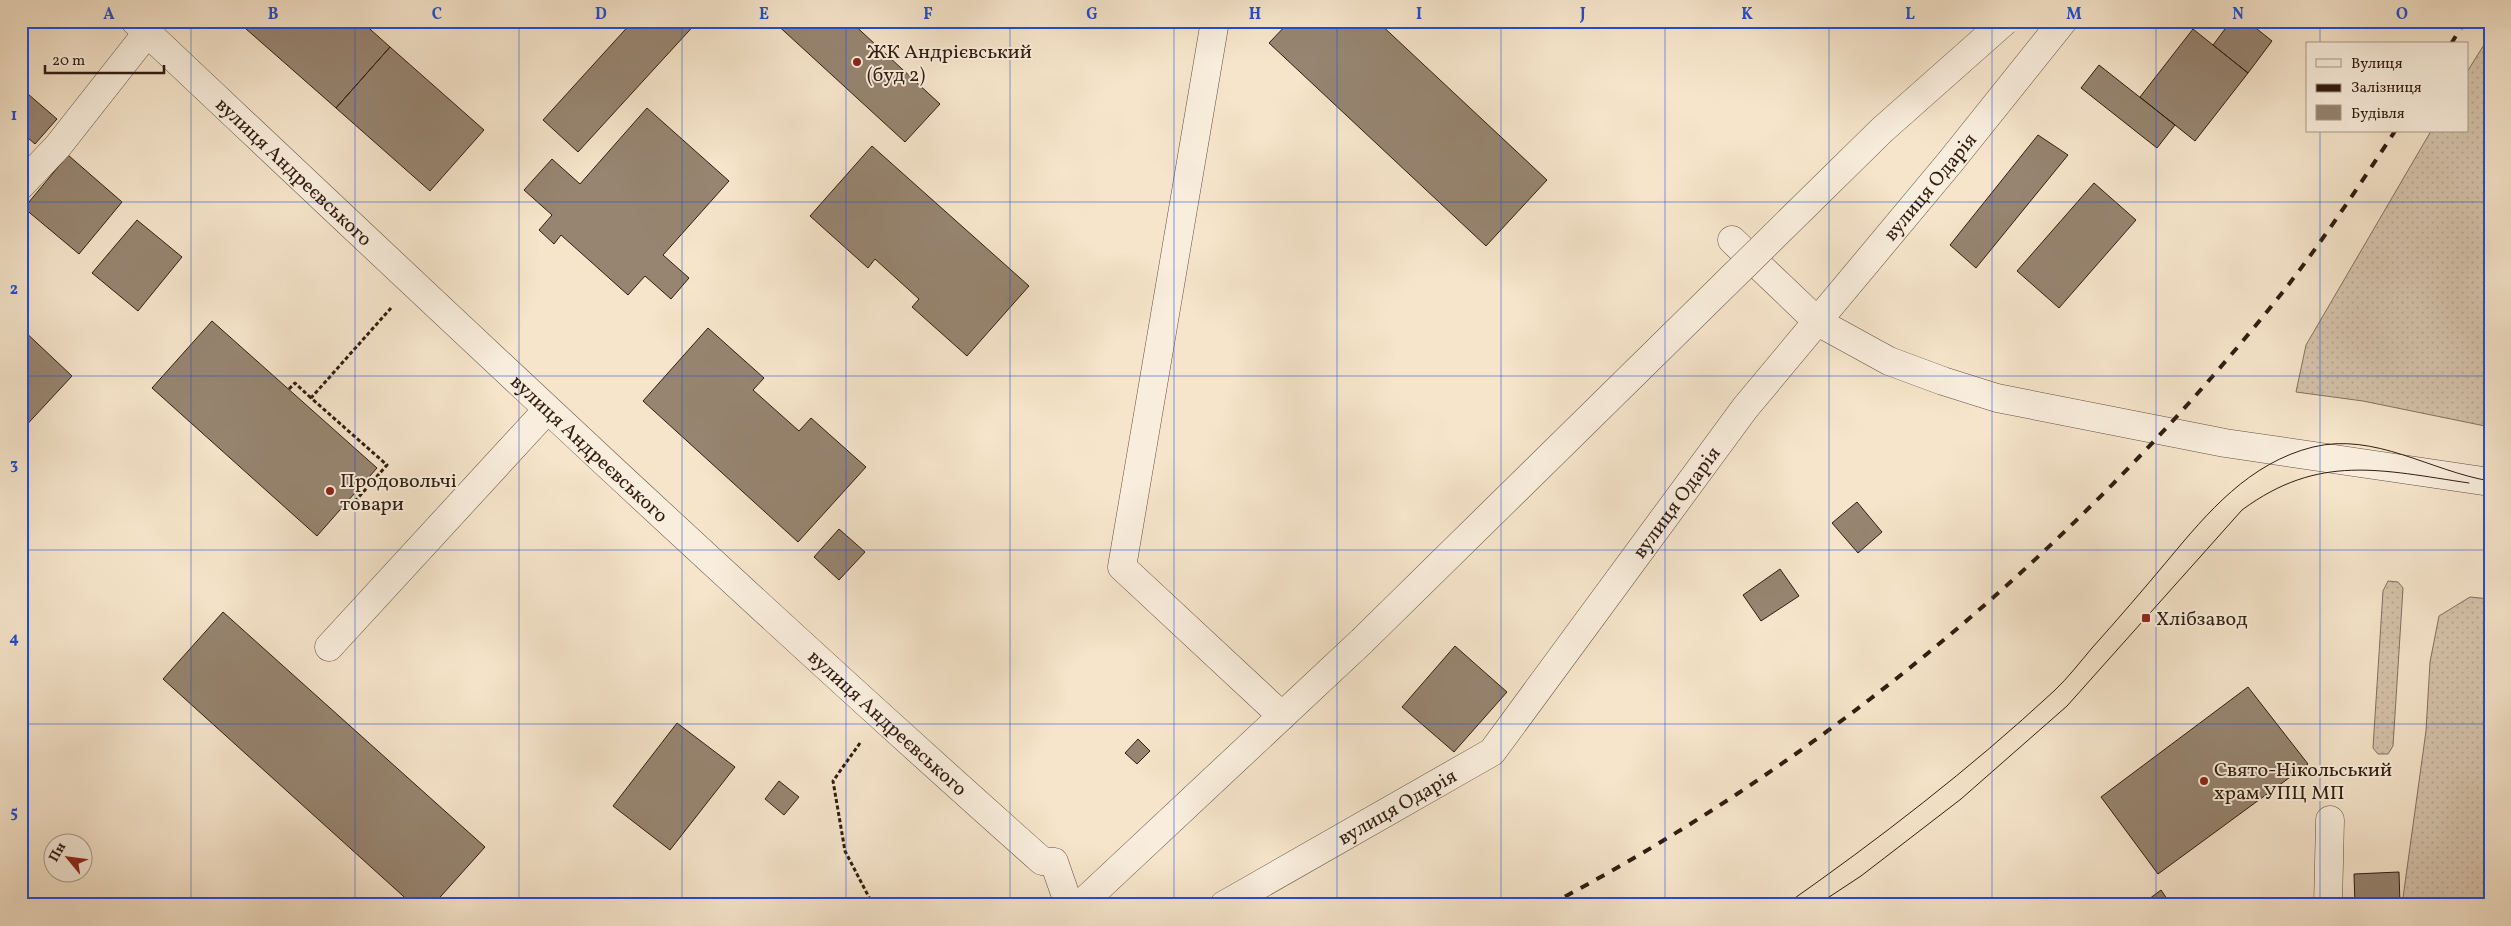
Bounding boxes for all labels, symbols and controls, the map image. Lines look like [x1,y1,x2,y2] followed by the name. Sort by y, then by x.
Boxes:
[103,4,115,26] text: A
[268,4,279,26] text: B
[432,4,442,26] text: C
[595,4,607,26] text: D
[759,4,769,26] text: E
[923,4,933,26] text: F
[1086,4,1098,26] text: G
[1249,4,1261,26] text: H
[1416,4,1422,26] text: I
[1579,4,1586,26] text: J
[1741,4,1753,26] text: K
[1905,4,1915,26] text: L
[2066,4,2082,26] text: M
[2232,4,2244,26] text: N
[2396,4,2408,26] text: O
[867,39,1032,90] place label: ЖК Андрієвський (буд 2)
[45,42,164,74] scale bar
[2306,42,2468,132] legend
[52,51,85,72] text: 20 m
[2351,54,2403,75] text: Вулиця
[851,56,863,68] marker: ЖК Андрієвський (буд 2)
[2351,78,2422,99] text: Залізниця
[208,92,378,254] street label: вулиця Андреєвського
[2351,104,2405,125] text: Будівля
[11,105,17,127] text: 1
[1878,128,1984,248] street label: вулиця Одарія
[10,279,18,301] text: 2
[503,369,673,530] street label: вулиця Андреєвського
[1627,441,1728,565] street label: вулиця Одарія
[10,454,18,476] text: 3
[340,468,457,519] place label: Продовольчі товари
[324,485,336,497] marker: Продовольчі товари
[2156,606,2248,634] place label: Хлібзавод
[2140,612,2152,624] marker: Хлібзавод
[9,628,19,650] text: 4
[801,644,972,803] street label: вулиця Андреєвського
[2214,757,2392,808] place label: Свято-Нікольський храм УПЦ МП
[1333,763,1462,853] street label: вулиця Одарія
[2198,775,2210,787] marker: Свято-Нікольський храм УПЦ МП
[10,802,18,824] text: 5
[42,834,92,884] north arrow
[45,839,71,866] text: Пн

